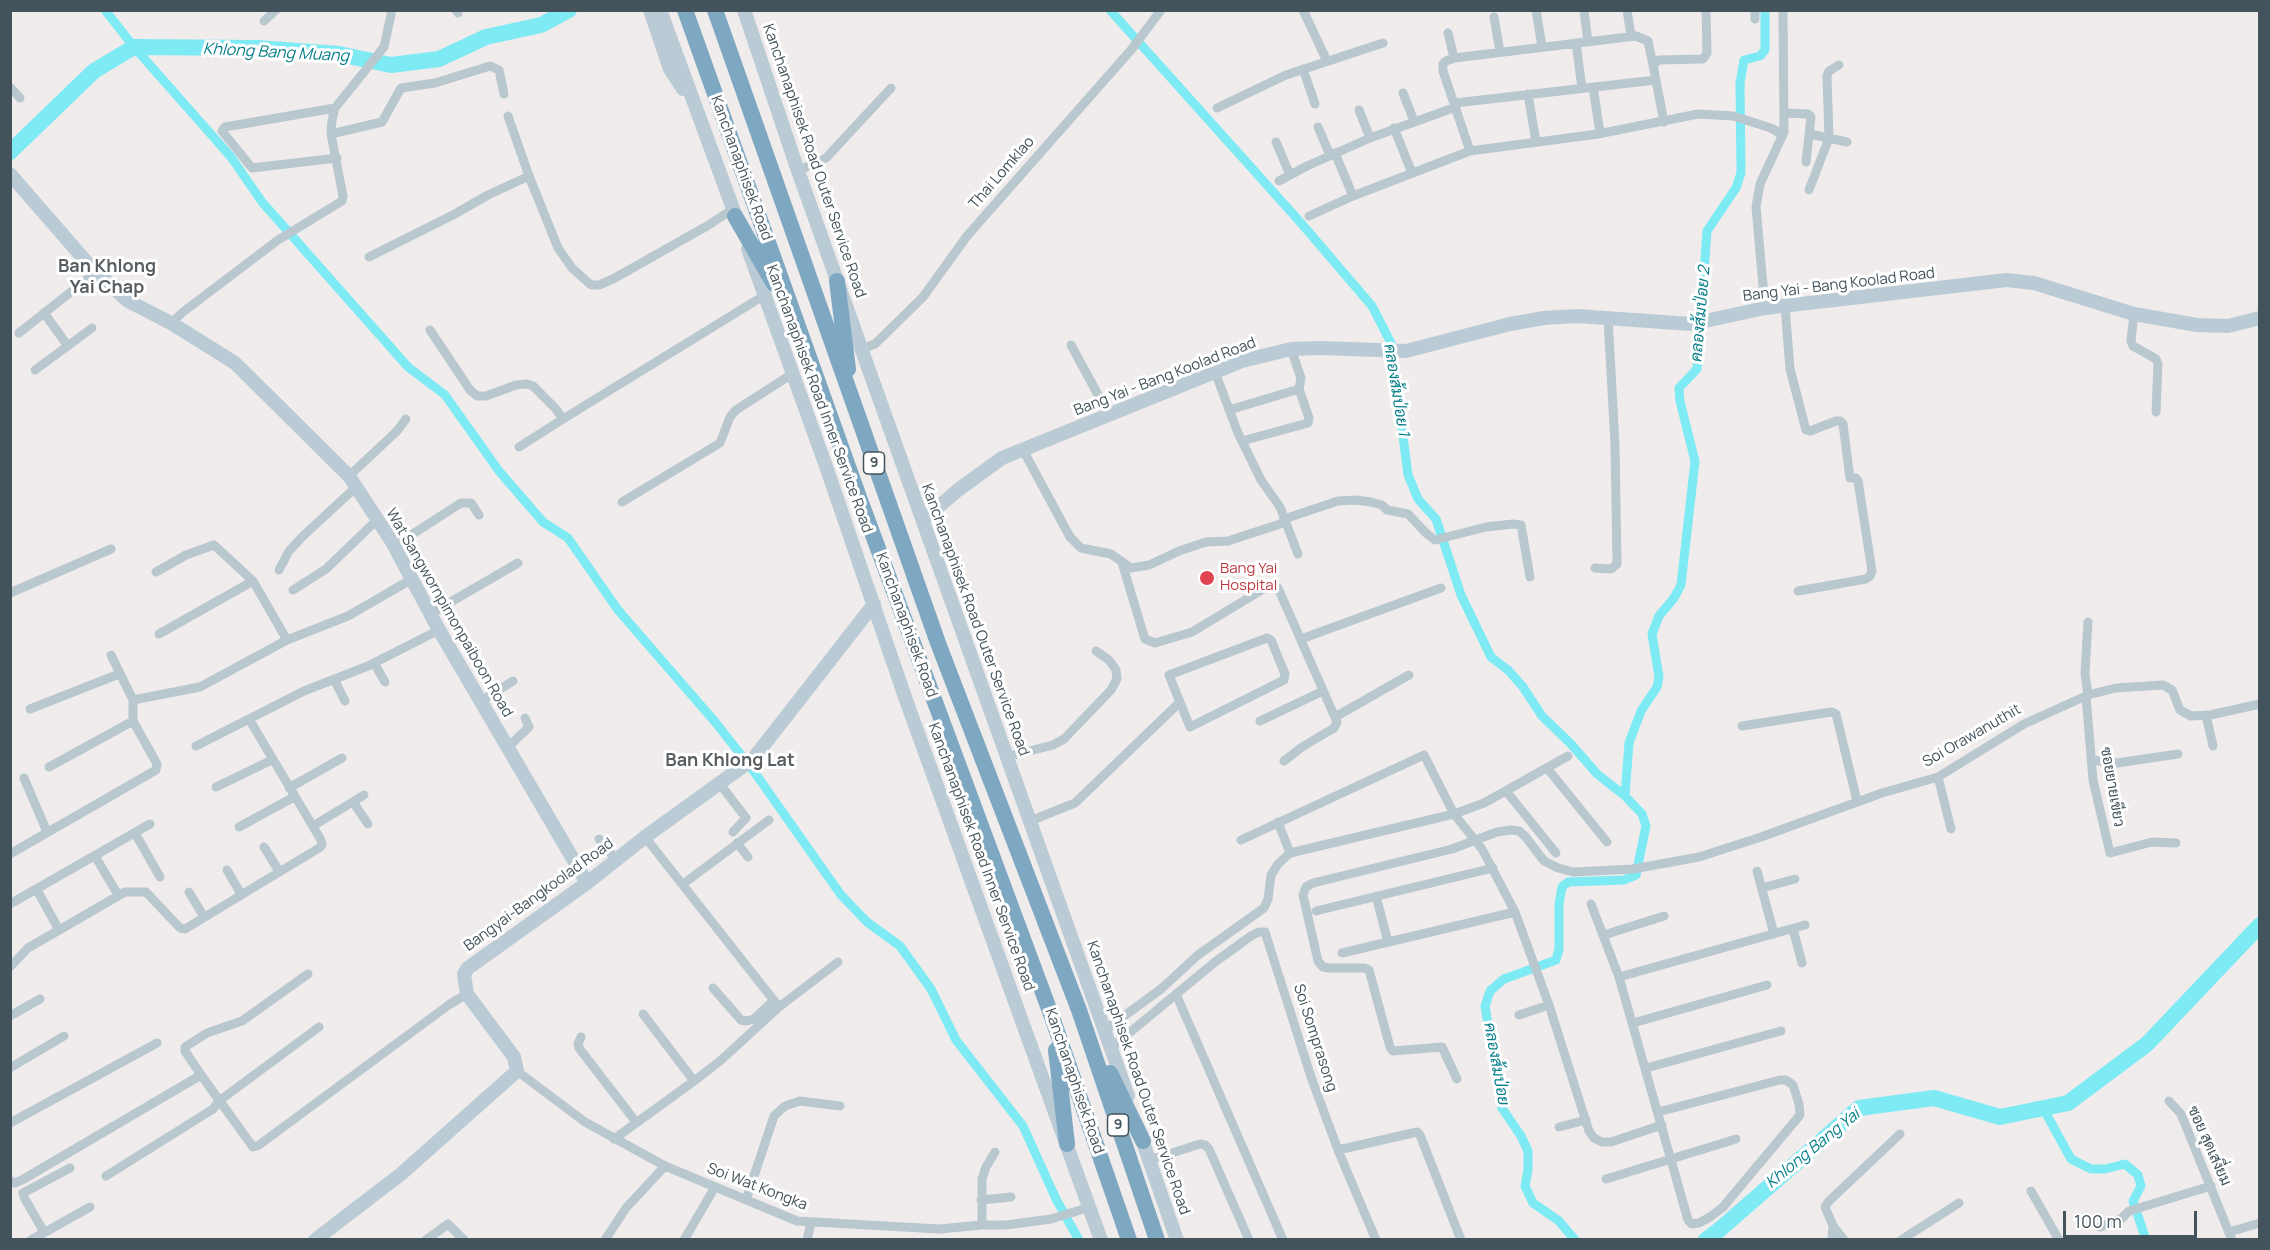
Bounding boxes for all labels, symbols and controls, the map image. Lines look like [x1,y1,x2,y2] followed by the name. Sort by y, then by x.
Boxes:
[759,22,869,300] street label: Kanchanaphisek Road Outer Service Road
[203,40,349,66] water label: Khlong Bang Muang
[706,93,776,243] street label: Kanchanaphisek Road
[966,133,1038,213] street label: Thai Lomklao
[58,256,156,298] district label: Ban Khlong Yai Chap
[762,262,876,536] street label: Kanchanaphisek Road Inner Service Road
[1742,264,1936,306] street label: Bang Yai - Bang Koolad Road
[1687,265,1715,363] water label: คลองส้มป่อย 2
[1072,334,1258,420] street label: Bang Yai - Bang Koolad Road
[1379,342,1413,438] water label: คลองส้มป่อย 1
[864,452,884,474] road number: 9
[917,481,1033,759] street label: Kanchanaphisek Road Outer Service Road
[382,505,516,721] street label: Wat Sangwornpimonpaiboon Road
[871,550,941,700] street label: Kanchanaphisek Road
[1220,560,1277,595] place label: Bang Yai Hospital
[1198,569,1216,587] marker: Bang Yai Hospital
[1920,701,2024,771] street label: Soi Orawanuthit
[924,720,1038,994] street label: Kanchanaphisek Road Inner Service Road
[2096,746,2128,828] street label: ซอยยายเขียว
[665,750,795,772] district label: Ban Khlong Lat
[461,835,617,955] street label: Bangyai-Bangkoolad Road
[1083,939,1193,1217] street label: Kanchanaphisek Road Outer Service Road
[1289,982,1341,1094] street label: Soi Somprasong
[1041,1006,1107,1156] street label: Kanchanaphisek Road
[1479,1021,1513,1107] water label: คลองส้มป่อย
[2183,1103,2235,1189] street label: ซอย สุดเสงี่ยม
[1762,1105,1864,1193] water label: Khlong Bang Yai
[1108,1114,1128,1136] road number: 9
[704,1160,810,1214] street label: Soi Wat Kongka
[2066,1199,2200,1237] scale bar
[2074,1209,2122,1233] text: 100 m

